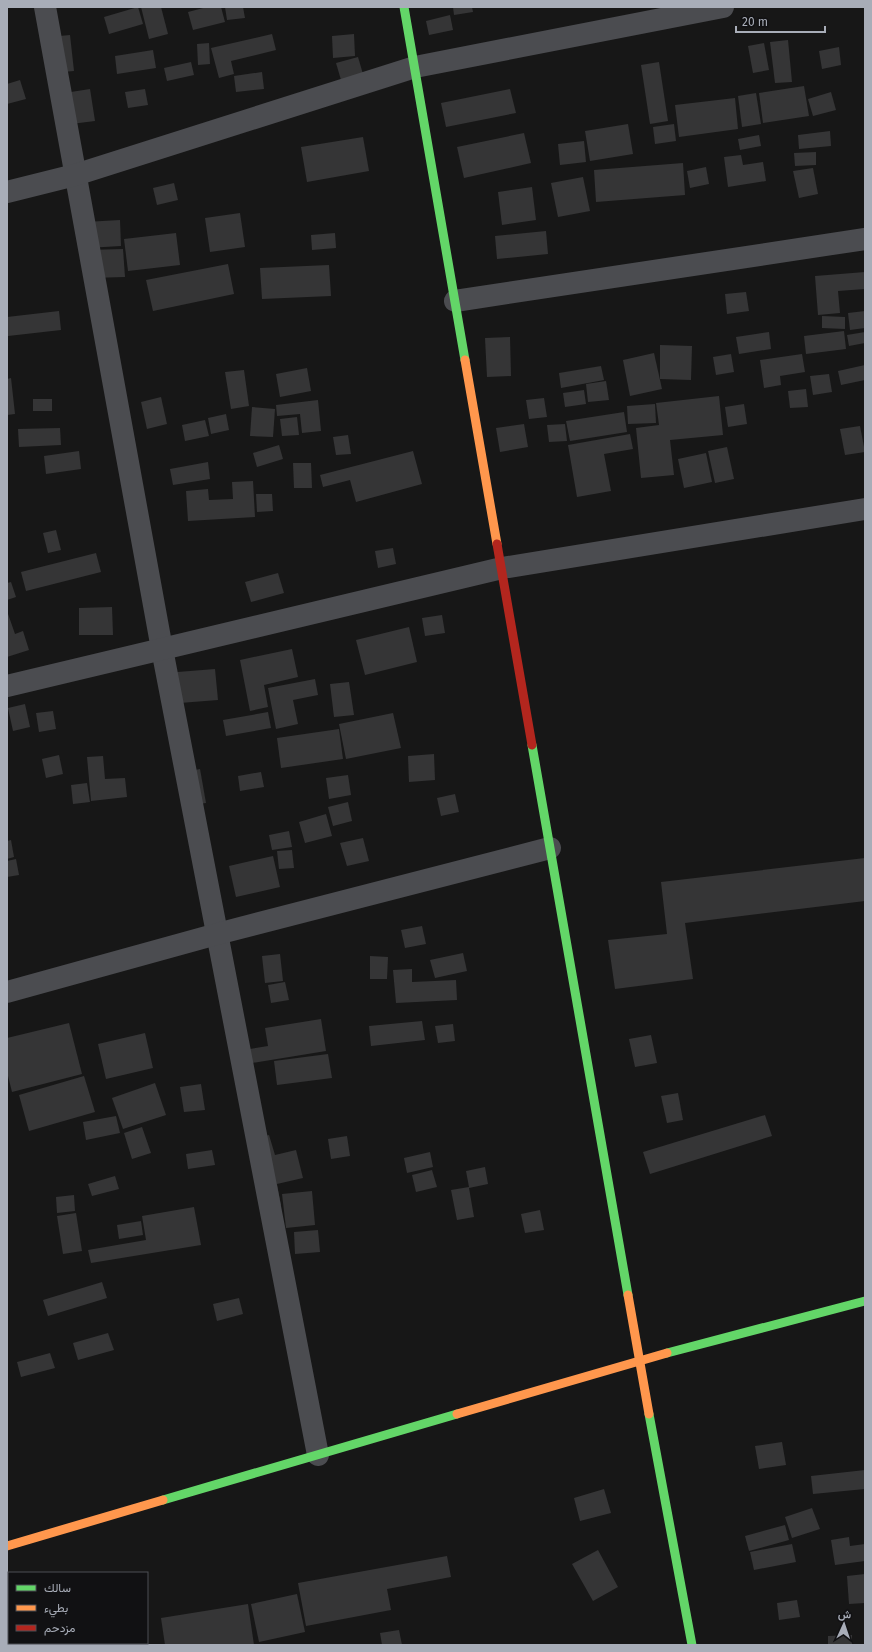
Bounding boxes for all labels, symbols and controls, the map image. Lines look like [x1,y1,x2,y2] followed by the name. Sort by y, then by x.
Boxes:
[736,8,825,34] scale bar
[742,15,768,29] text: 20 m
[8,1572,148,1644] legend
[44,1581,71,1595] text: سالك
[44,1601,68,1618] text: بطيء
[824,1604,864,1644] north arrow
[838,1608,851,1621] text: ش
[44,1621,75,1636] text: مزدحم

